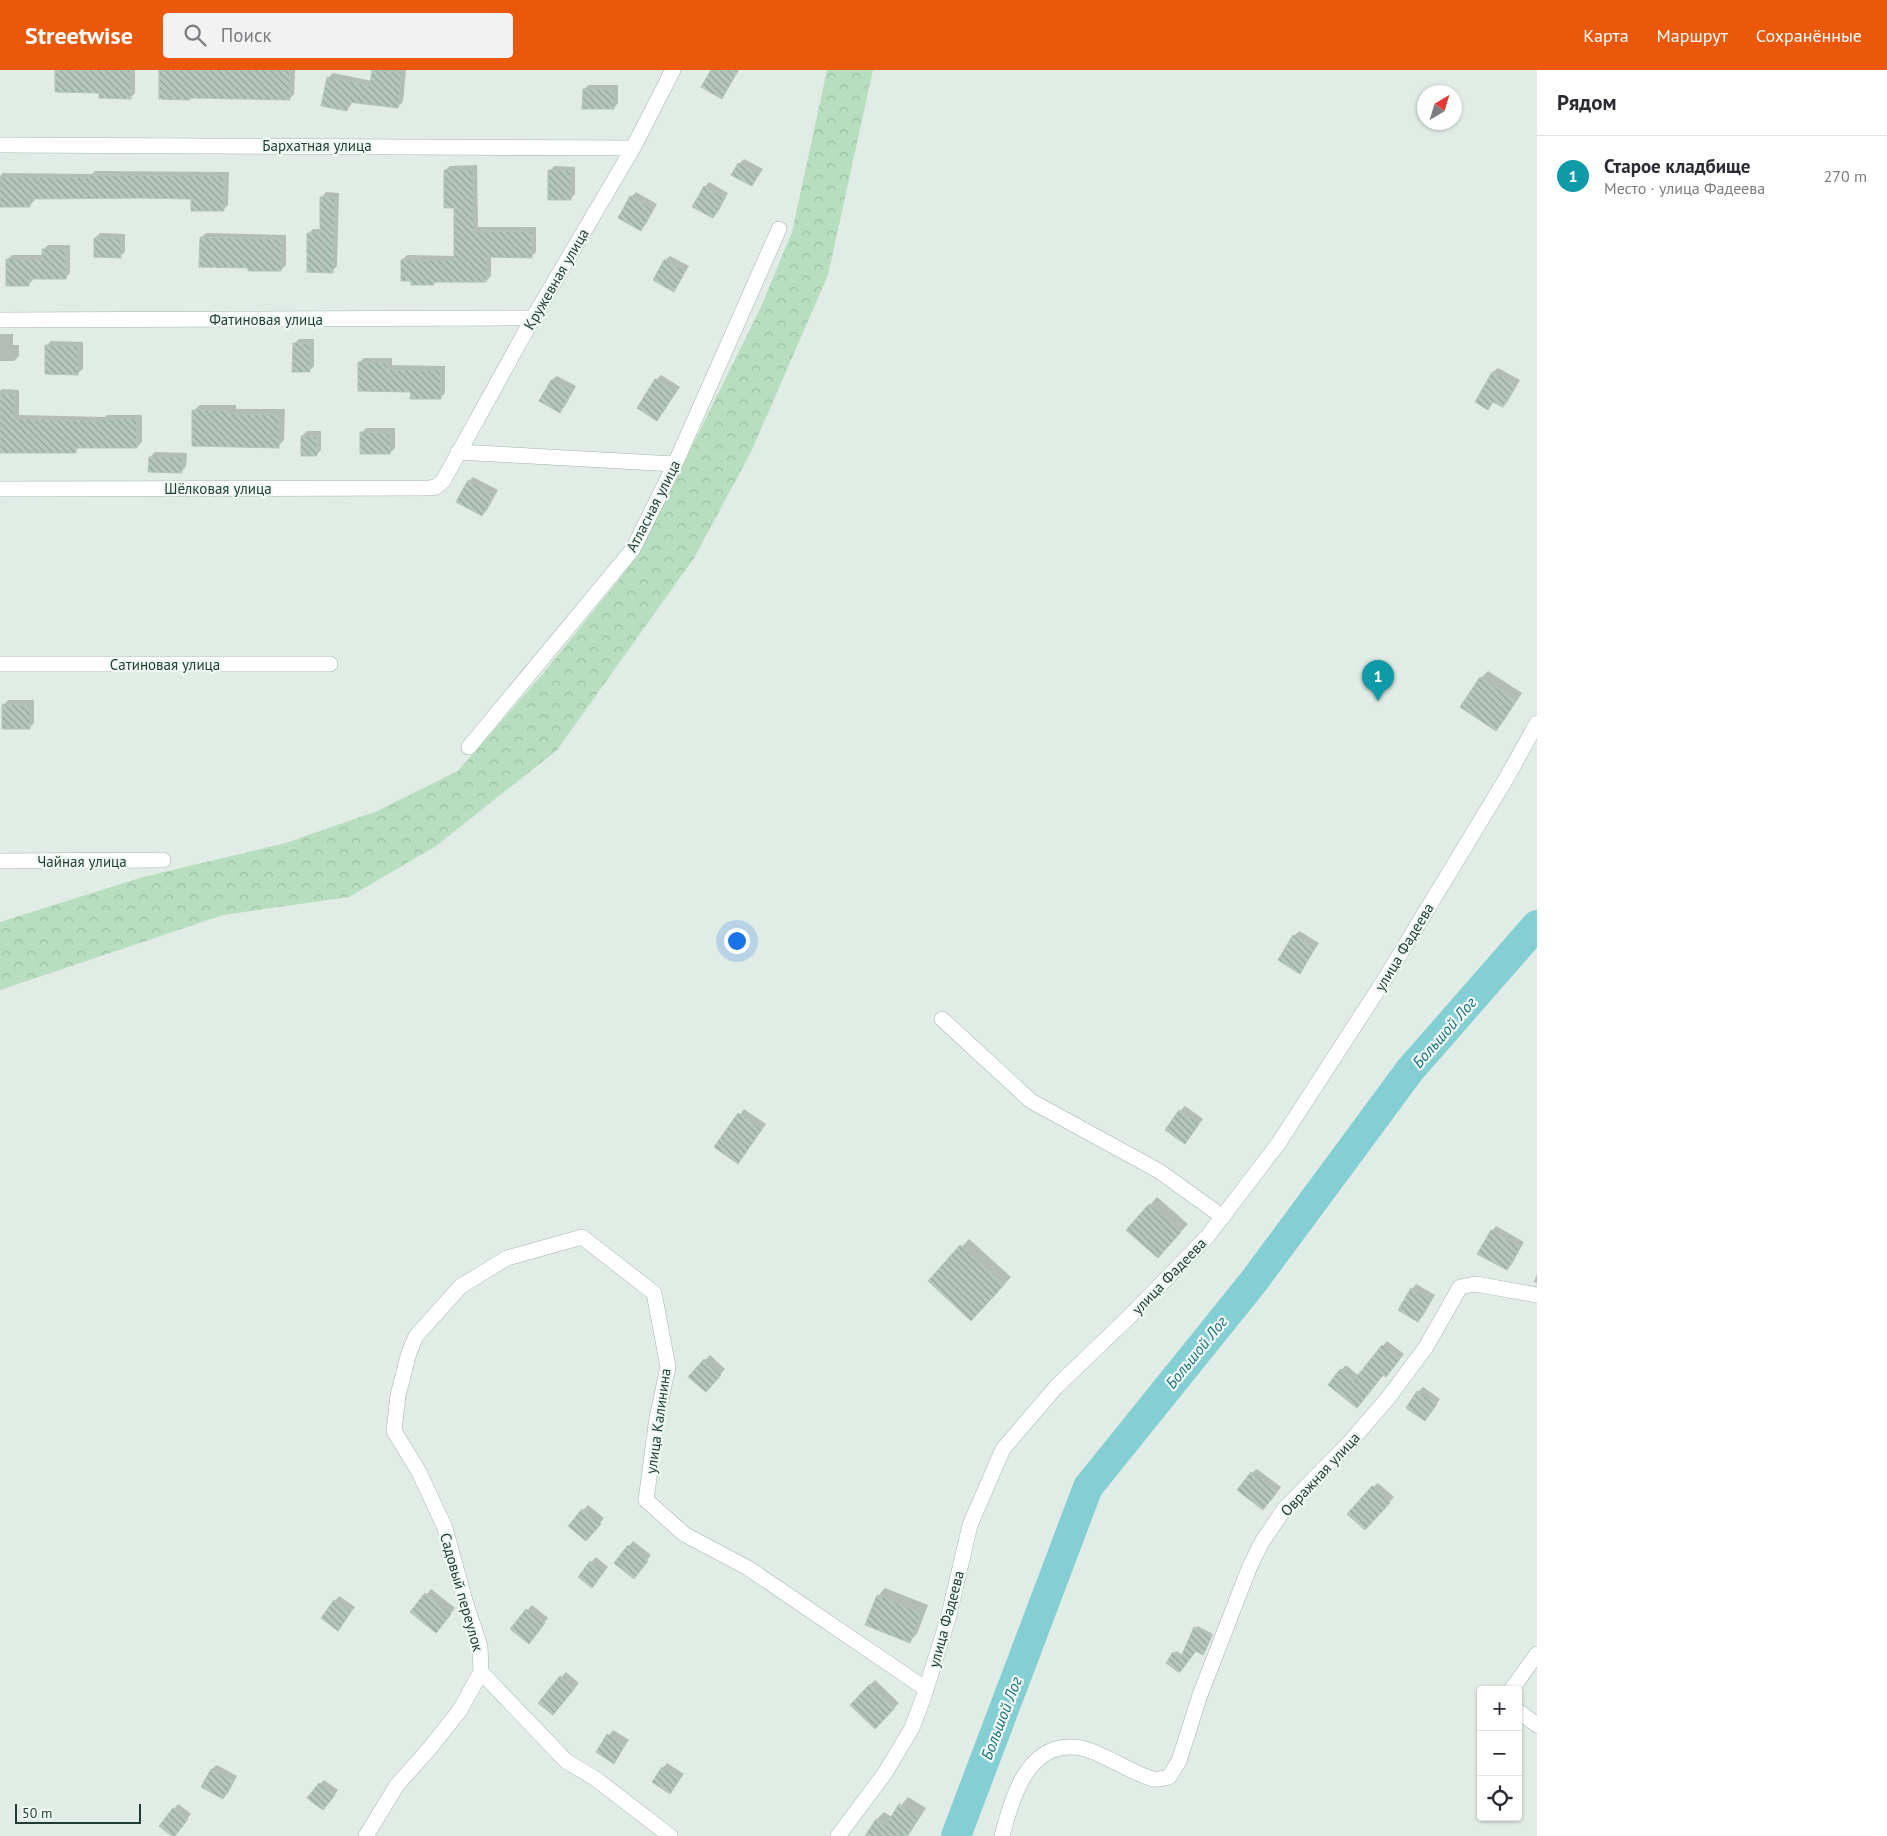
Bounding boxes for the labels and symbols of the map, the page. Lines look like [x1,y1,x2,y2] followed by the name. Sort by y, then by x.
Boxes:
[1417,85,1462,130] north arrow
[262,136,372,155] street label: Бархатная улица
[519,225,593,333] street label: Кружевная улица
[209,310,323,329] street label: Фатиновая улица
[622,457,684,555] street label: Атласная улица
[164,479,272,498] street label: Шёлковая улица
[110,655,220,674] street label: Сатиновая улица
[1362,660,1394,701] pin: 1
[37,852,127,871] street label: Чайная улица
[1370,899,1438,995] street label: улица Фадеева
[724,928,750,954] your location
[1408,992,1480,1072] water label: Большой Лог
[1128,1234,1210,1318] street label: улица Фадеева
[1161,1311,1232,1392] water label: Большой Лог
[641,1367,675,1475] street label: улица Калинина
[1276,1428,1364,1520] street label: Овражная улица
[436,1531,488,1654] street label: Садовый переулок
[924,1569,968,1669] street label: улица Фадеева
[976,1673,1026,1762] water label: Большой Лог
[15,1801,141,1824] scale bar

